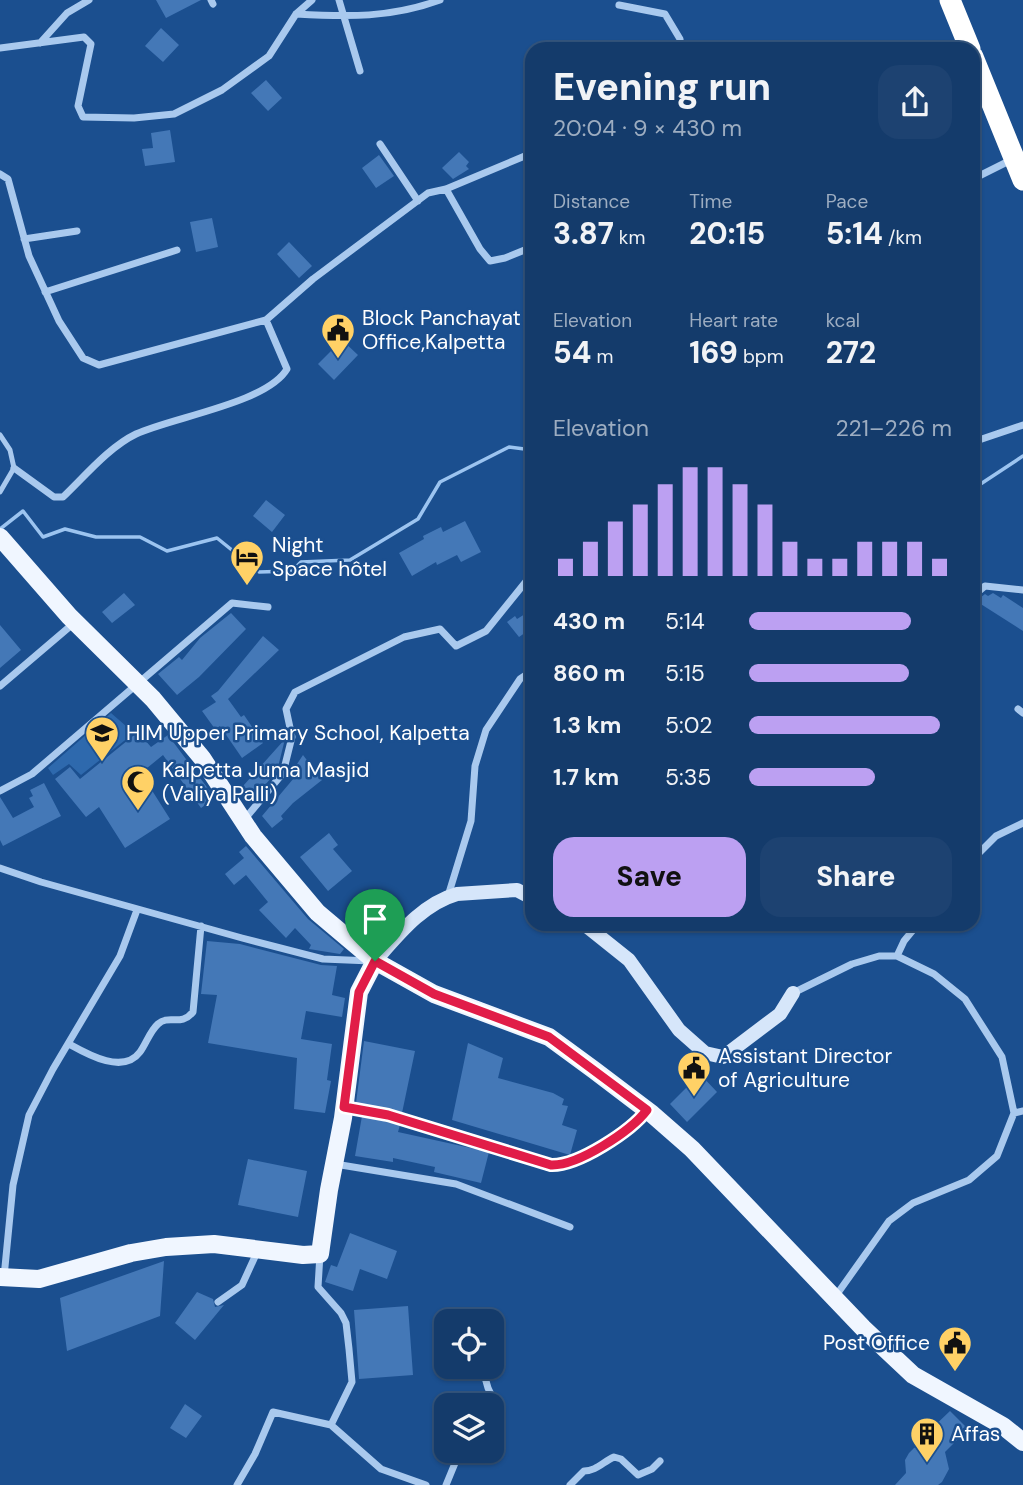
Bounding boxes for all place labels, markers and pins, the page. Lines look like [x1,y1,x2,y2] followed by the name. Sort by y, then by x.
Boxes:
[362,304,521,356] place label: Block Panchayat Office,Kalpetta
[319,311,357,360] public building icon: Block Panchayat Office,Kalpetta
[272,531,387,583] place label: Night Space hôtel
[228,538,266,587] hotel icon: Night Space hôtel
[83,714,121,763] school or university icon: HIM Upper Primary School, Kalpetta
[126,719,470,747] place label: HIM Upper Primary School, Kalpetta
[162,756,369,808] place label: Kalpetta Juma Masjid (Valiya Palli)
[119,763,157,812] mosque icon: Kalpetta Juma Masjid (Valiya Palli)
[345,889,405,961] pin
[718,1042,893,1094] place label: Assistant Director of Agriculture
[675,1049,713,1098] public building icon: Assistant Director of Agriculture
[936,1324,974,1373] public building icon: Post Office
[823,1329,930,1357] place label: Post Office
[908,1415,946,1464] building icon: Affas
[951,1420,1000,1448] place label: Affas

